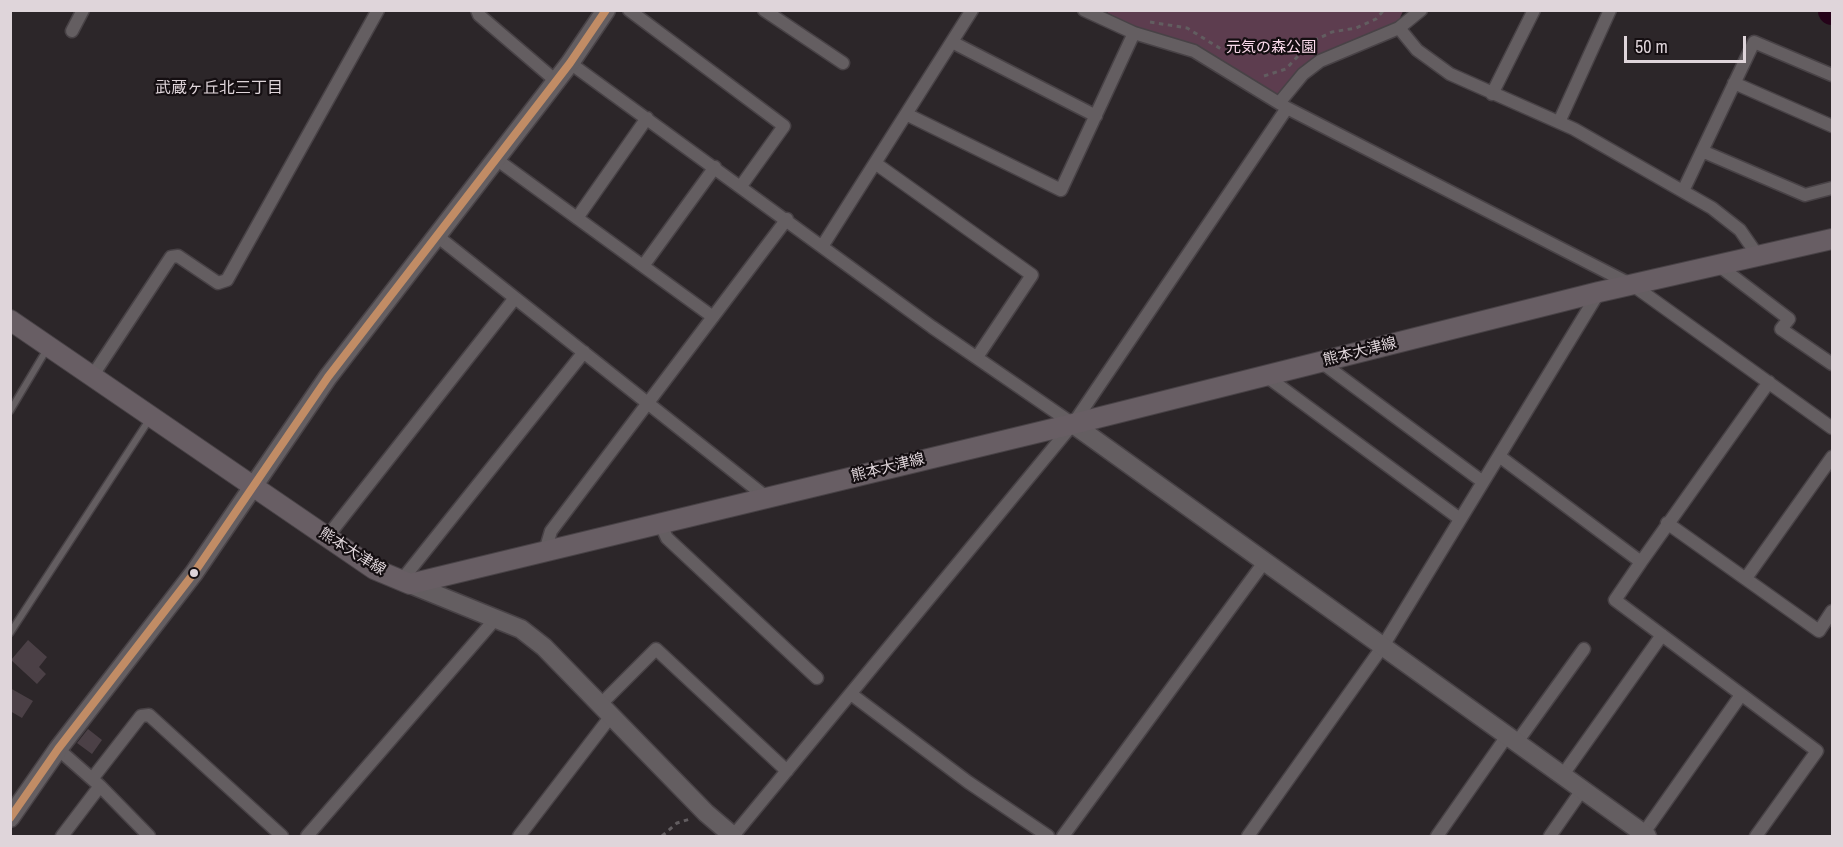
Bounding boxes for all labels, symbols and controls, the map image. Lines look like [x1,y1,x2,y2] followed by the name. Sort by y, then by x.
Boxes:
[1627,24,1748,62] scale bar
[1635,34,1668,59] text: 50 m
[1226,39,1316,57] park label: 元気の森公園
[155,79,283,99] district label: 武蔵ヶ丘北三丁目
[1321,334,1399,370] street label: 熊本大津線
[849,450,927,486] street label: 熊本大津線
[315,524,389,580] street label: 熊本大津線
[188,567,200,579] unlabelled marker

